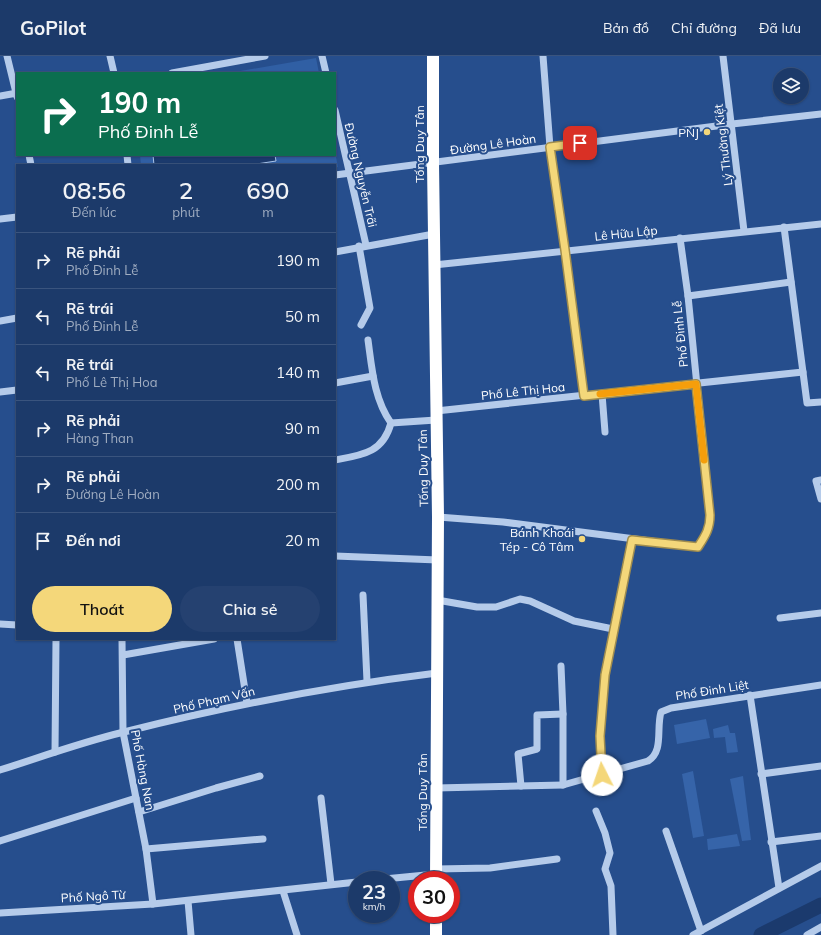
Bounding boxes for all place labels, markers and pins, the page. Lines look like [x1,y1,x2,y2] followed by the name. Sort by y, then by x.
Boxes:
[678,125,699,140] place label: PNJ
[563,126,597,160] pin
[702,127,712,137] marker: PNJ
[500,525,574,554] place label: Bánh Khoái Tép - Cô Tâm
[577,534,587,544] marker: Bánh Khoái Tép - Cô Tâm

